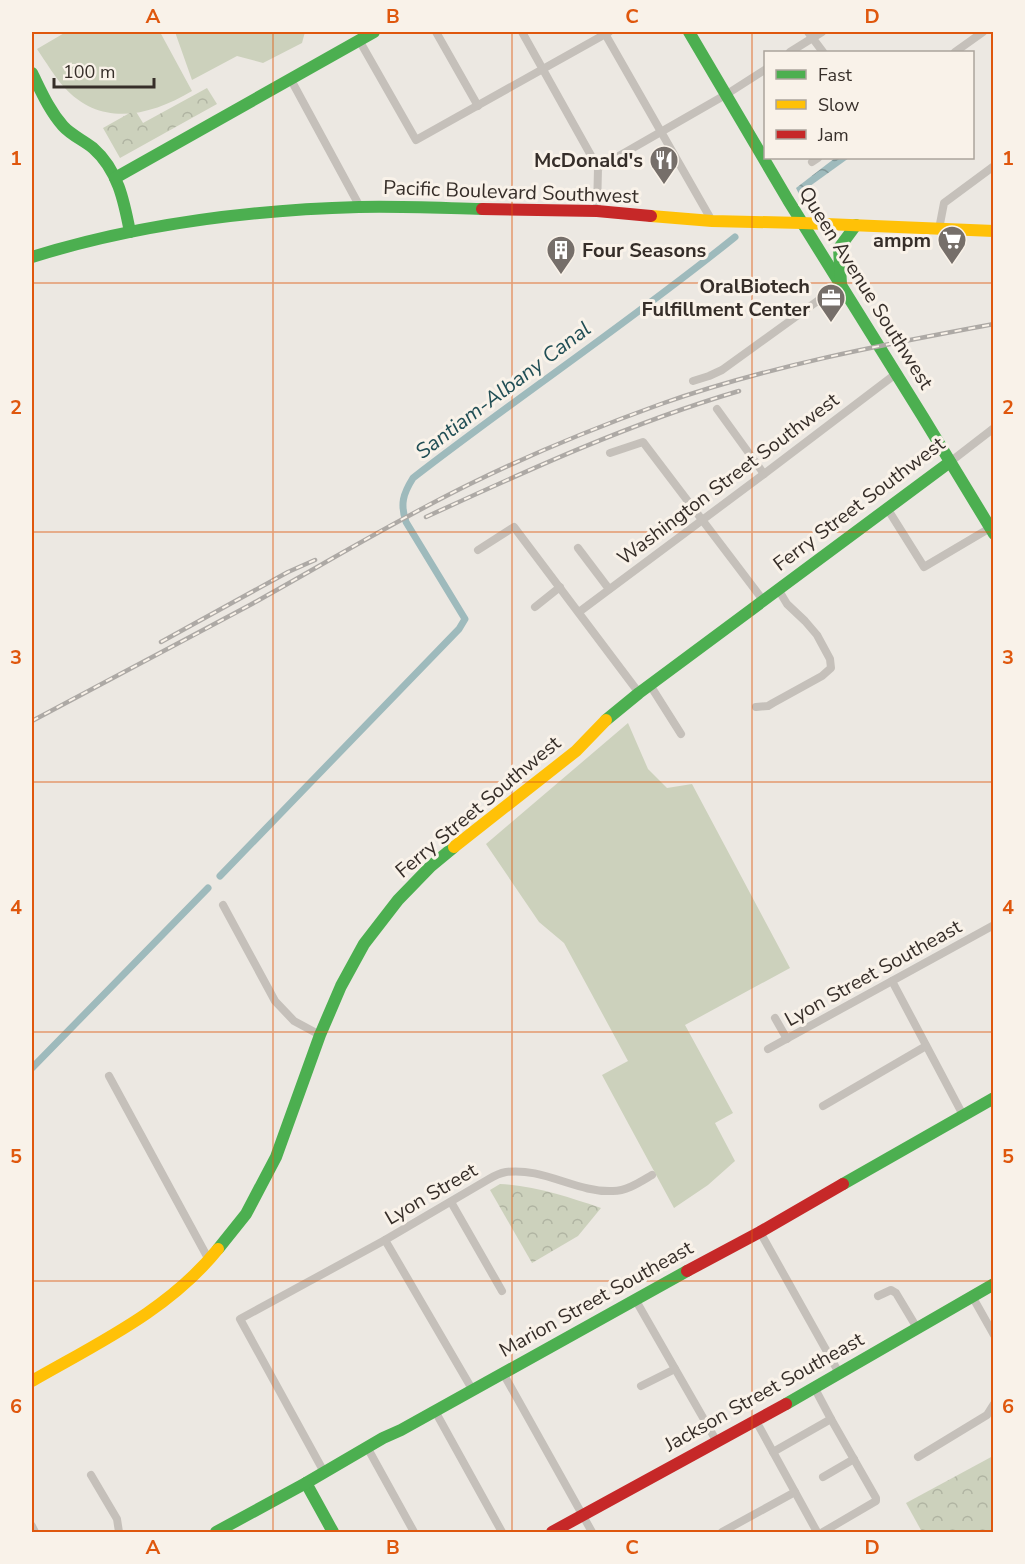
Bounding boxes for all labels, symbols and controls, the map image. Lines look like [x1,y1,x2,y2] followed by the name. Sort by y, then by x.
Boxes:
[146,3,161,30] text: A
[386,3,400,30] text: B
[625,3,639,30] text: C
[864,3,880,30] text: D
[54,51,154,89] scale bar
[764,51,974,159] legend
[63,60,115,84] text: 100 m
[818,63,853,87] text: Fast
[818,93,859,117] text: Slow
[817,123,849,147] text: Jam
[648,144,680,186] restaurant icon: McDonald's
[10,145,22,172] text: 1
[1002,145,1014,172] text: 1
[534,147,643,174] place label: McDonald's
[383,174,640,210] street label: Pacific Boulevard Southwest
[792,182,940,395] street label: Queen Avenue Southwest
[936,224,968,266] supermarket icon: ampm
[873,227,931,254] place label: ampm
[545,234,577,276] building icon: Four Seasons
[582,237,707,264] place label: Four Seasons
[641,273,810,323] place label: OralBiotech Fulfillment Center
[815,282,847,324] office icon: OralBiotech Fulfillment Center
[410,315,596,465] water label: Santiam-Albany Canal
[612,386,845,571] street label: Washington Street Southwest
[10,394,22,421] text: 2
[1002,394,1014,421] text: 2
[768,430,951,577] street label: Ferry Street Southwest
[10,644,22,671] text: 3
[1002,644,1014,671] text: 3
[390,729,567,884] street label: Ferry Street Southwest
[10,894,22,921] text: 4
[1002,894,1014,921] text: 4
[780,913,967,1033] street label: Lyon Street Southeast
[10,1143,22,1170] text: 5
[1002,1143,1014,1170] text: 5
[380,1156,483,1231] street label: Lyon Street
[494,1234,699,1364] street label: Marion Street Southeast
[659,1325,869,1459] street label: Jackson Street Southeast
[10,1393,22,1420] text: 6
[1002,1393,1014,1420] text: 6
[146,1534,161,1561] text: A
[386,1534,400,1561] text: B
[625,1534,639,1561] text: C
[864,1534,880,1561] text: D

